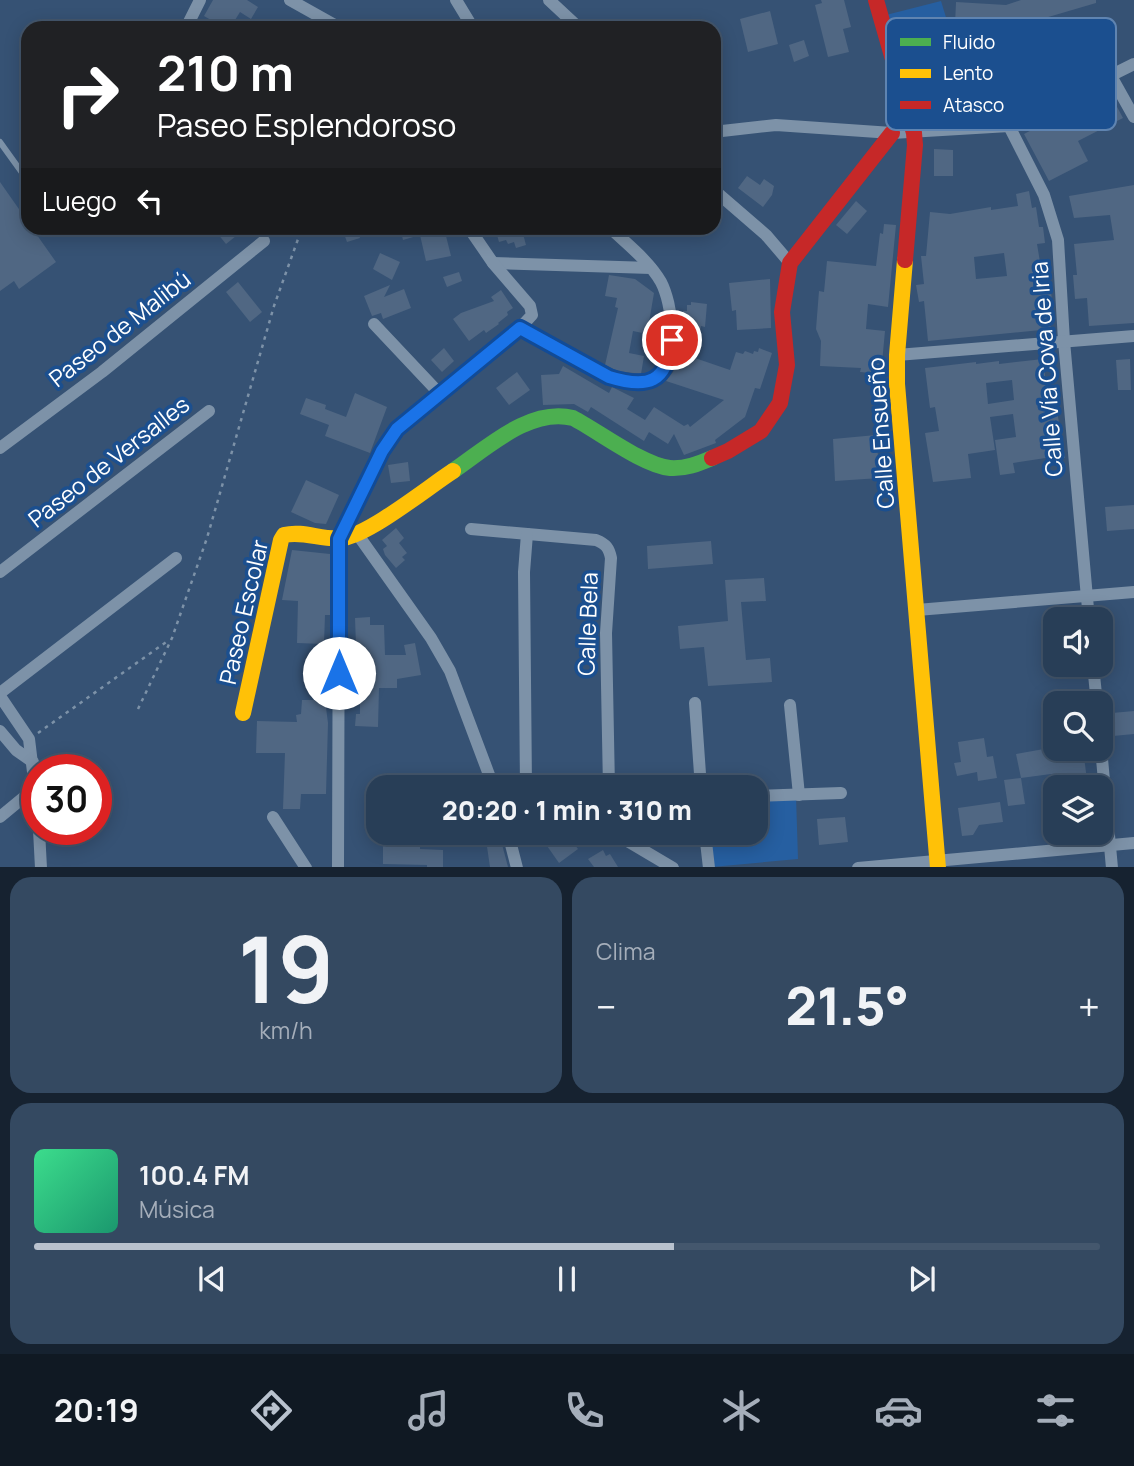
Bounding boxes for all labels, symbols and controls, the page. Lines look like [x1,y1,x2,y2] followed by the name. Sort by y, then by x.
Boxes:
[886,18,1116,130] legend
[943,29,995,55] text: Fluido
[157,39,294,106] text: 210 m
[42,49,133,140] icon: right
[943,60,993,86] text: Lento
[943,92,1004,118] text: Atasco
[157,103,456,147] text: Paseo Esplendoroso
[131,182,169,220] icon: left
[42,183,117,219] text: Luego
[1023,260,1069,478] street label: Calle Vía Cova de Iria
[42,263,197,394] street label: Paseo de Malibú
[642,310,702,370] pin
[653,321,691,359] icon: arrive
[859,357,901,510] street label: Calle Ensueño
[21,388,196,534] street label: Paseo de Versalles
[211,536,275,687] street label: Paseo Escolar
[569,572,605,676] street label: Calle Bela
[1043,607,1113,845] map controls
[1043,607,1113,677] button: sound
[302,636,376,710] position arrow
[1043,691,1113,761] button: search
[21,754,112,845] speed limit sign: 30
[1043,775,1113,845] button: layers
[442,792,692,828] text: 20:20 · 1 min · 310 m
[238,906,334,1030] text: 19
[596,935,655,967] text: Clima
[786,970,909,1041] text: 21.5°
[596,980,617,1032] text: −
[1078,980,1100,1032] text: +
[259,1014,313,1046] text: km/h
[139,1157,249,1193] text: 100.4 FM
[139,1193,215,1225] text: Música
[193,1260,231,1298] icon: previous
[548,1260,586,1298] icon: pause
[903,1260,941,1298] icon: next
[247,1386,296,1435] icon: directions
[404,1386,453,1435] icon: music
[560,1386,609,1435] icon: phone
[717,1386,766,1435] icon: climate
[874,1386,923,1435] icon: car
[1031,1386,1080,1435] icon: filters
[54,1388,139,1432] text: 20:19

